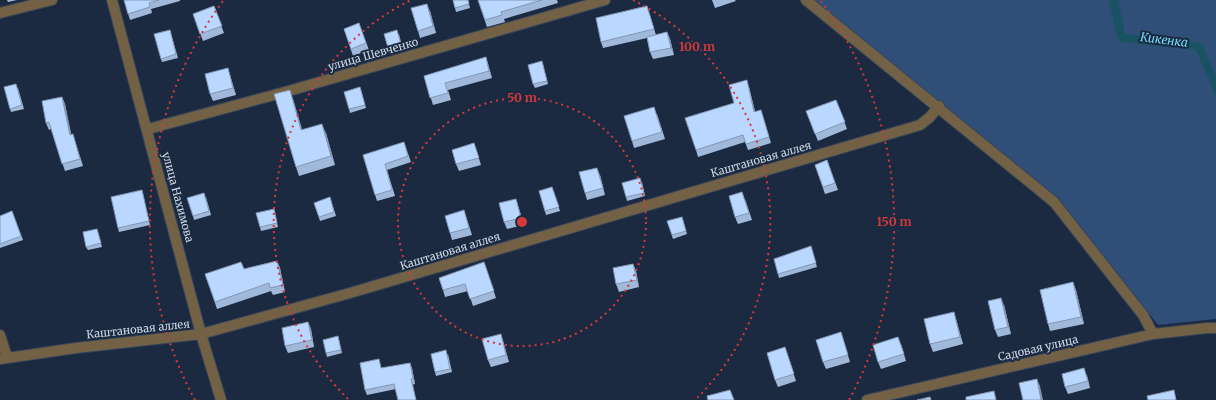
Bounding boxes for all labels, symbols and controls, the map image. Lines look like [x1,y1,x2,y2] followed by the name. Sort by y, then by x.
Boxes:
[1139,29,1189,50] water label: Кикенка
[326,34,420,74] street label: улица Шевченко
[679,39,715,54] text: 100 m
[507,90,537,105] text: 50 m
[709,138,813,180] street label: Каштановая аллея
[159,150,197,244] street label: улица Нахимова
[877,214,912,229] text: 150 m
[515,215,529,229] centre of rings
[398,229,502,273] street label: Каштановая аллея
[86,317,191,341] street label: Каштановая аллея
[997,332,1080,364] street label: Садовая улица

